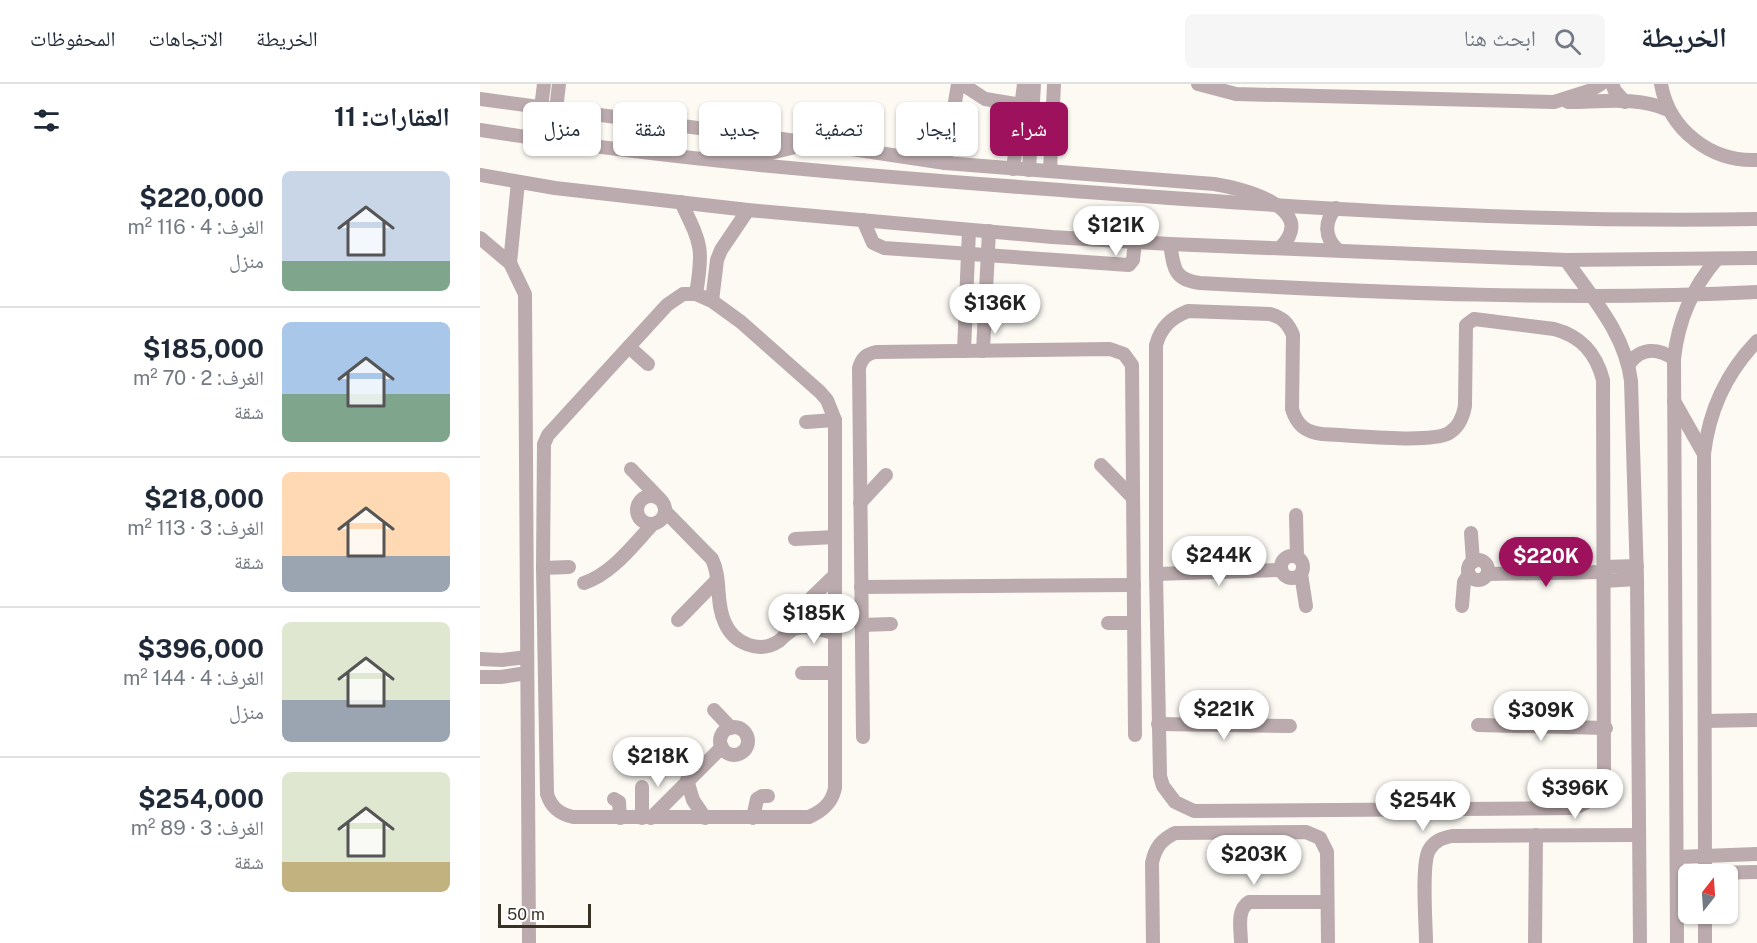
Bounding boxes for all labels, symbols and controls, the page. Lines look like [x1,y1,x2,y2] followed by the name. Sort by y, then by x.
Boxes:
[1185,14,1605,68] search box
[1641,20,1727,53] text: الخريطة
[1464,25,1536,51] text: ابحث هنا
[1551,25,1584,58] icon: search
[30,26,115,51] text: المحفوظات
[148,26,223,51] text: الاتجاهات
[256,26,318,51] text: الخريطة
[334,101,450,132] text: العقارات: 11
[523,102,601,156] chip: منزل
[613,102,687,156] chip: شقة
[699,102,781,156] chip: جديد
[793,102,884,156] chip: تصفية
[896,102,978,156] chip: إيجار
[990,102,1068,156] chip: شراء
[30,104,63,137] icon: filters
[139,182,264,213] text: $220,000
[330,195,402,267] icon: home
[1074,206,1158,257] pin: $121K
[1087,213,1145,237] text: $121K
[127,215,264,239] text: الغرف: 4 · 116 m²
[229,249,264,273] text: منزل
[953,284,1037,335] pin: $136K
[964,291,1026,315] text: $136K
[143,333,264,364] text: $185,000
[330,346,402,418] icon: home
[133,366,264,390] text: الغرف: 2 · 70 m²
[234,400,264,424] text: شقة
[144,483,264,514] text: $218,000
[330,496,402,568] icon: home
[127,516,264,540] text: الغرف: 3 · 113 m²
[1177,536,1261,587] pin: $244K
[1504,537,1588,588] pin: $220K
[1186,543,1252,567] text: $244K
[1513,544,1579,568] text: $220K
[234,550,264,574] text: شقة
[772,594,856,645] pin: $185K
[782,601,846,625] text: $185K
[138,633,264,664] text: $396,000
[330,646,402,718] icon: home
[123,666,264,690] text: الغرف: 4 · 144 m²
[1182,690,1266,741] pin: $221K
[1499,691,1583,742] pin: $309K
[1193,697,1255,721] text: $221K
[1507,698,1575,722] text: $309K
[229,700,264,724] text: منزل
[616,737,700,788] pin: $218K
[627,744,689,768] text: $218K
[1533,769,1617,820] pin: $396K
[1541,776,1609,800] text: $396K
[1381,781,1465,832] pin: $254K
[138,783,264,814] text: $254,000
[1389,788,1457,812] text: $254K
[330,796,402,868] icon: home
[131,816,264,840] text: الغرف: 3 · 89 m²
[1212,835,1296,886] pin: $203K
[1221,842,1287,866] text: $203K
[234,850,264,874] text: شقة
[1678,864,1738,924] north arrow
[1678,864,1738,924] map controls
[498,901,591,928] scale bar
[507,905,545,924] text: 50 m

